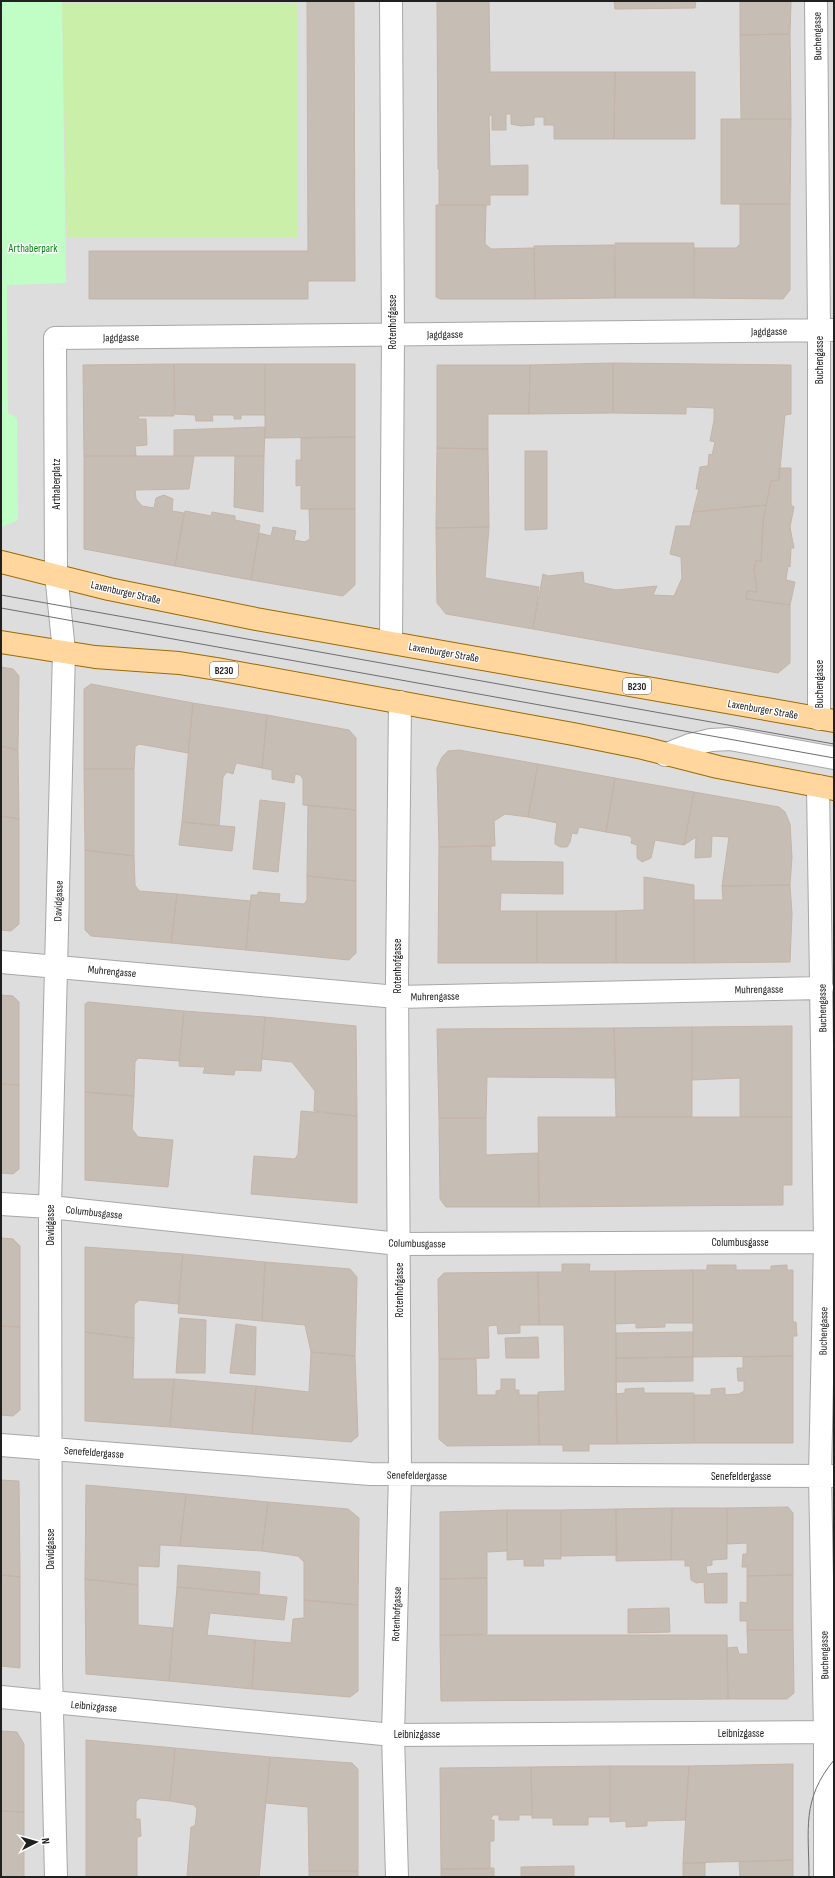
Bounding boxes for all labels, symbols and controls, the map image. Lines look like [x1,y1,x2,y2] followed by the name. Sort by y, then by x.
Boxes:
[811,12,824,60] street label: Buchengasse
[8,242,58,255] park label: Arthaberpark
[386,295,399,349] street label: Rotenhofgasse
[750,325,787,338] street label: Jagdgasse
[426,328,463,341] street label: Jagdgasse
[102,331,139,344] street label: Jagdgasse
[813,336,826,384] street label: Buchengasse
[50,459,63,510] street label: Arthaberplatz
[90,578,162,607] street label: Laxenburger Straße
[408,640,480,665] street label: Laxenburger Straße
[813,660,826,708] street label: Buchengasse
[210,662,238,678] road number: B230
[623,678,651,694] road number: B230
[727,697,799,722] street label: Laxenburger Straße
[51,880,66,922] street label: Davidgasse
[391,939,404,993] street label: Rotenhofgasse
[87,963,137,980] street label: Muhrengasse
[735,983,783,996] street label: Muhrengasse
[816,984,829,1032] street label: Buchengasse
[411,990,459,1003] street label: Muhrengasse
[65,1203,123,1222] street label: Columbusgasse
[44,1204,57,1246] street label: Davidgasse
[711,1236,769,1249] street label: Columbusgasse
[388,1237,446,1250] street label: Columbusgasse
[393,1263,406,1317] street label: Rotenhofgasse
[817,1307,830,1355] street label: Buchengasse
[63,1444,124,1461] street label: Senefeldergasse
[387,1468,447,1483] street label: Senefeldergasse
[711,1470,771,1483] street label: Senefeldergasse
[44,1528,57,1570] street label: Davidgasse
[389,1586,404,1642] street label: Rotenhofgasse
[818,1631,831,1679] street label: Buchengasse
[70,1698,118,1715] street label: Leibnizgasse
[718,1727,764,1740] street label: Leibnizgasse
[394,1728,440,1741] street label: Leibnizgasse
[16,1822,56,1862] north arrow
[39,1837,52,1845] text: N

